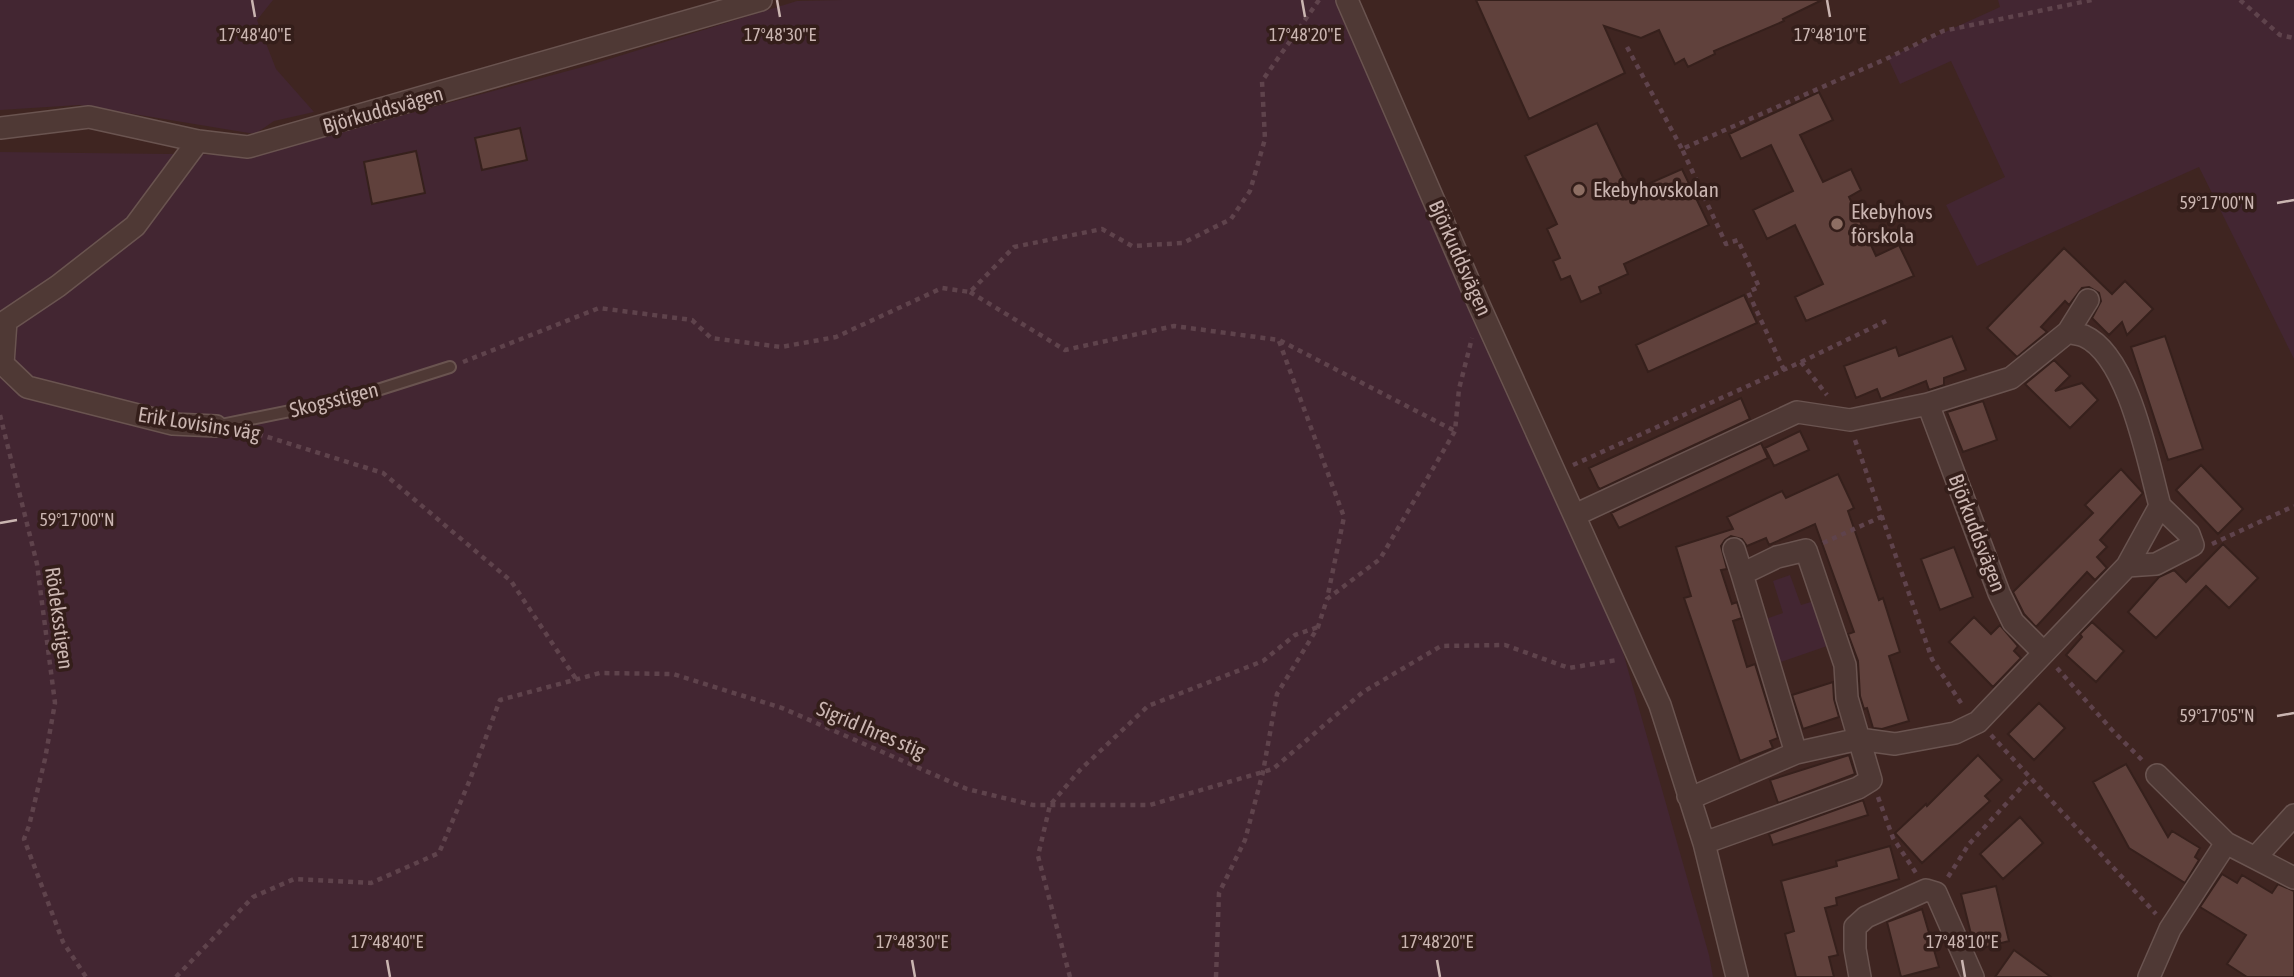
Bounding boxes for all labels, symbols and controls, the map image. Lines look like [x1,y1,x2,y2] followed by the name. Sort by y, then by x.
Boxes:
[219,24,291,45] text: 17°48'40"E
[744,24,816,45] text: 17°48'30"E
[1269,24,1341,45] text: 17°48'20"E
[1794,24,1866,45] text: 17°48'10"E
[320,80,446,138] street label: Björkuddsvägen
[1593,177,1719,201] place label: Ekebyhovskolan
[1571,182,1587,198] marker: Ekebyhovskolan
[2179,192,2255,213] text: 59°17'00"N
[1425,196,1497,319] street label: Björkuddsvägen
[1851,199,1933,247] place label: Ekebyhovs förskola
[1829,216,1845,232] marker: Ekebyhovs förskola
[287,376,381,422] street label: Skogsstigen
[136,402,262,445] street label: Erik Lovisins väg
[1944,470,2011,595] street label: Björkuddsvägen
[39,509,115,530] text: 59°17'00"N
[41,565,79,671] street label: Rödeksstigen
[814,695,929,763] street label: Sigrid Ihres stig
[2179,705,2255,726] text: 59°17'05"N
[351,931,423,952] text: 17°48'40"E
[876,931,948,952] text: 17°48'30"E
[1401,931,1473,952] text: 17°48'20"E
[1926,931,1998,952] text: 17°48'10"E

